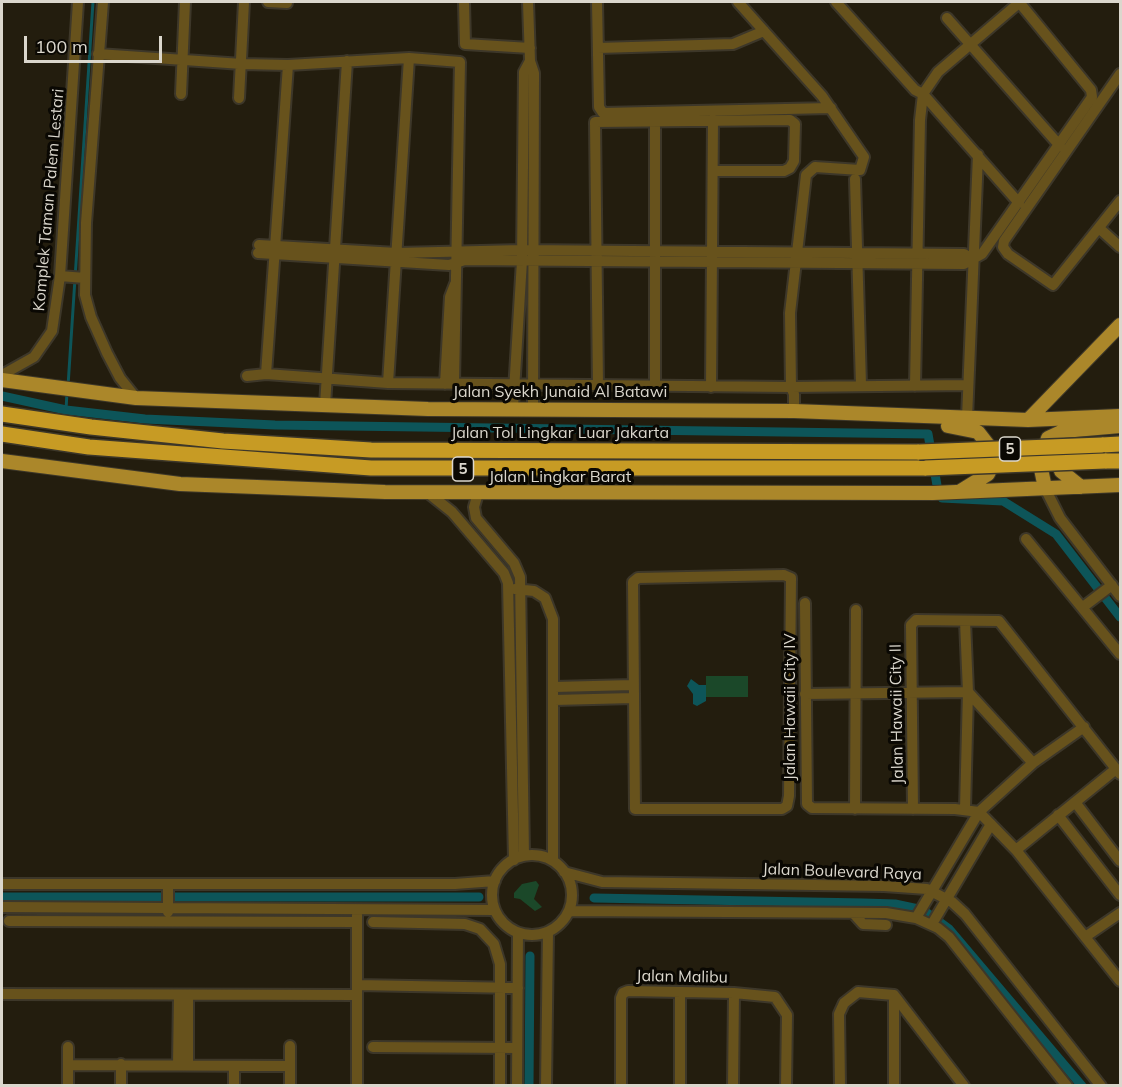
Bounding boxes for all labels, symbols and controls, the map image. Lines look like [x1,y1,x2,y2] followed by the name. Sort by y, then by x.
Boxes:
[27,24,165,62] scale bar
[35,35,88,58] text: 100 m
[30,88,68,312] street label: Komplek Taman Palem Lestari
[453,382,667,402] street label: Jalan Syekh Junaid Al Batawi
[451,423,669,443] street label: Jalan Tol Lingkar Luar Jakarta
[1000,437,1020,461] road number: 5
[452,457,474,481] road number: 5
[489,467,631,487] street label: Jalan Lingkar Barat
[780,633,800,781] street label: Jalan Hawaii City IV
[886,644,908,784] street label: Jalan Hawaii City II
[762,860,922,884] street label: Jalan Boulevard Raya
[636,967,728,987] street label: Jalan Malibu

